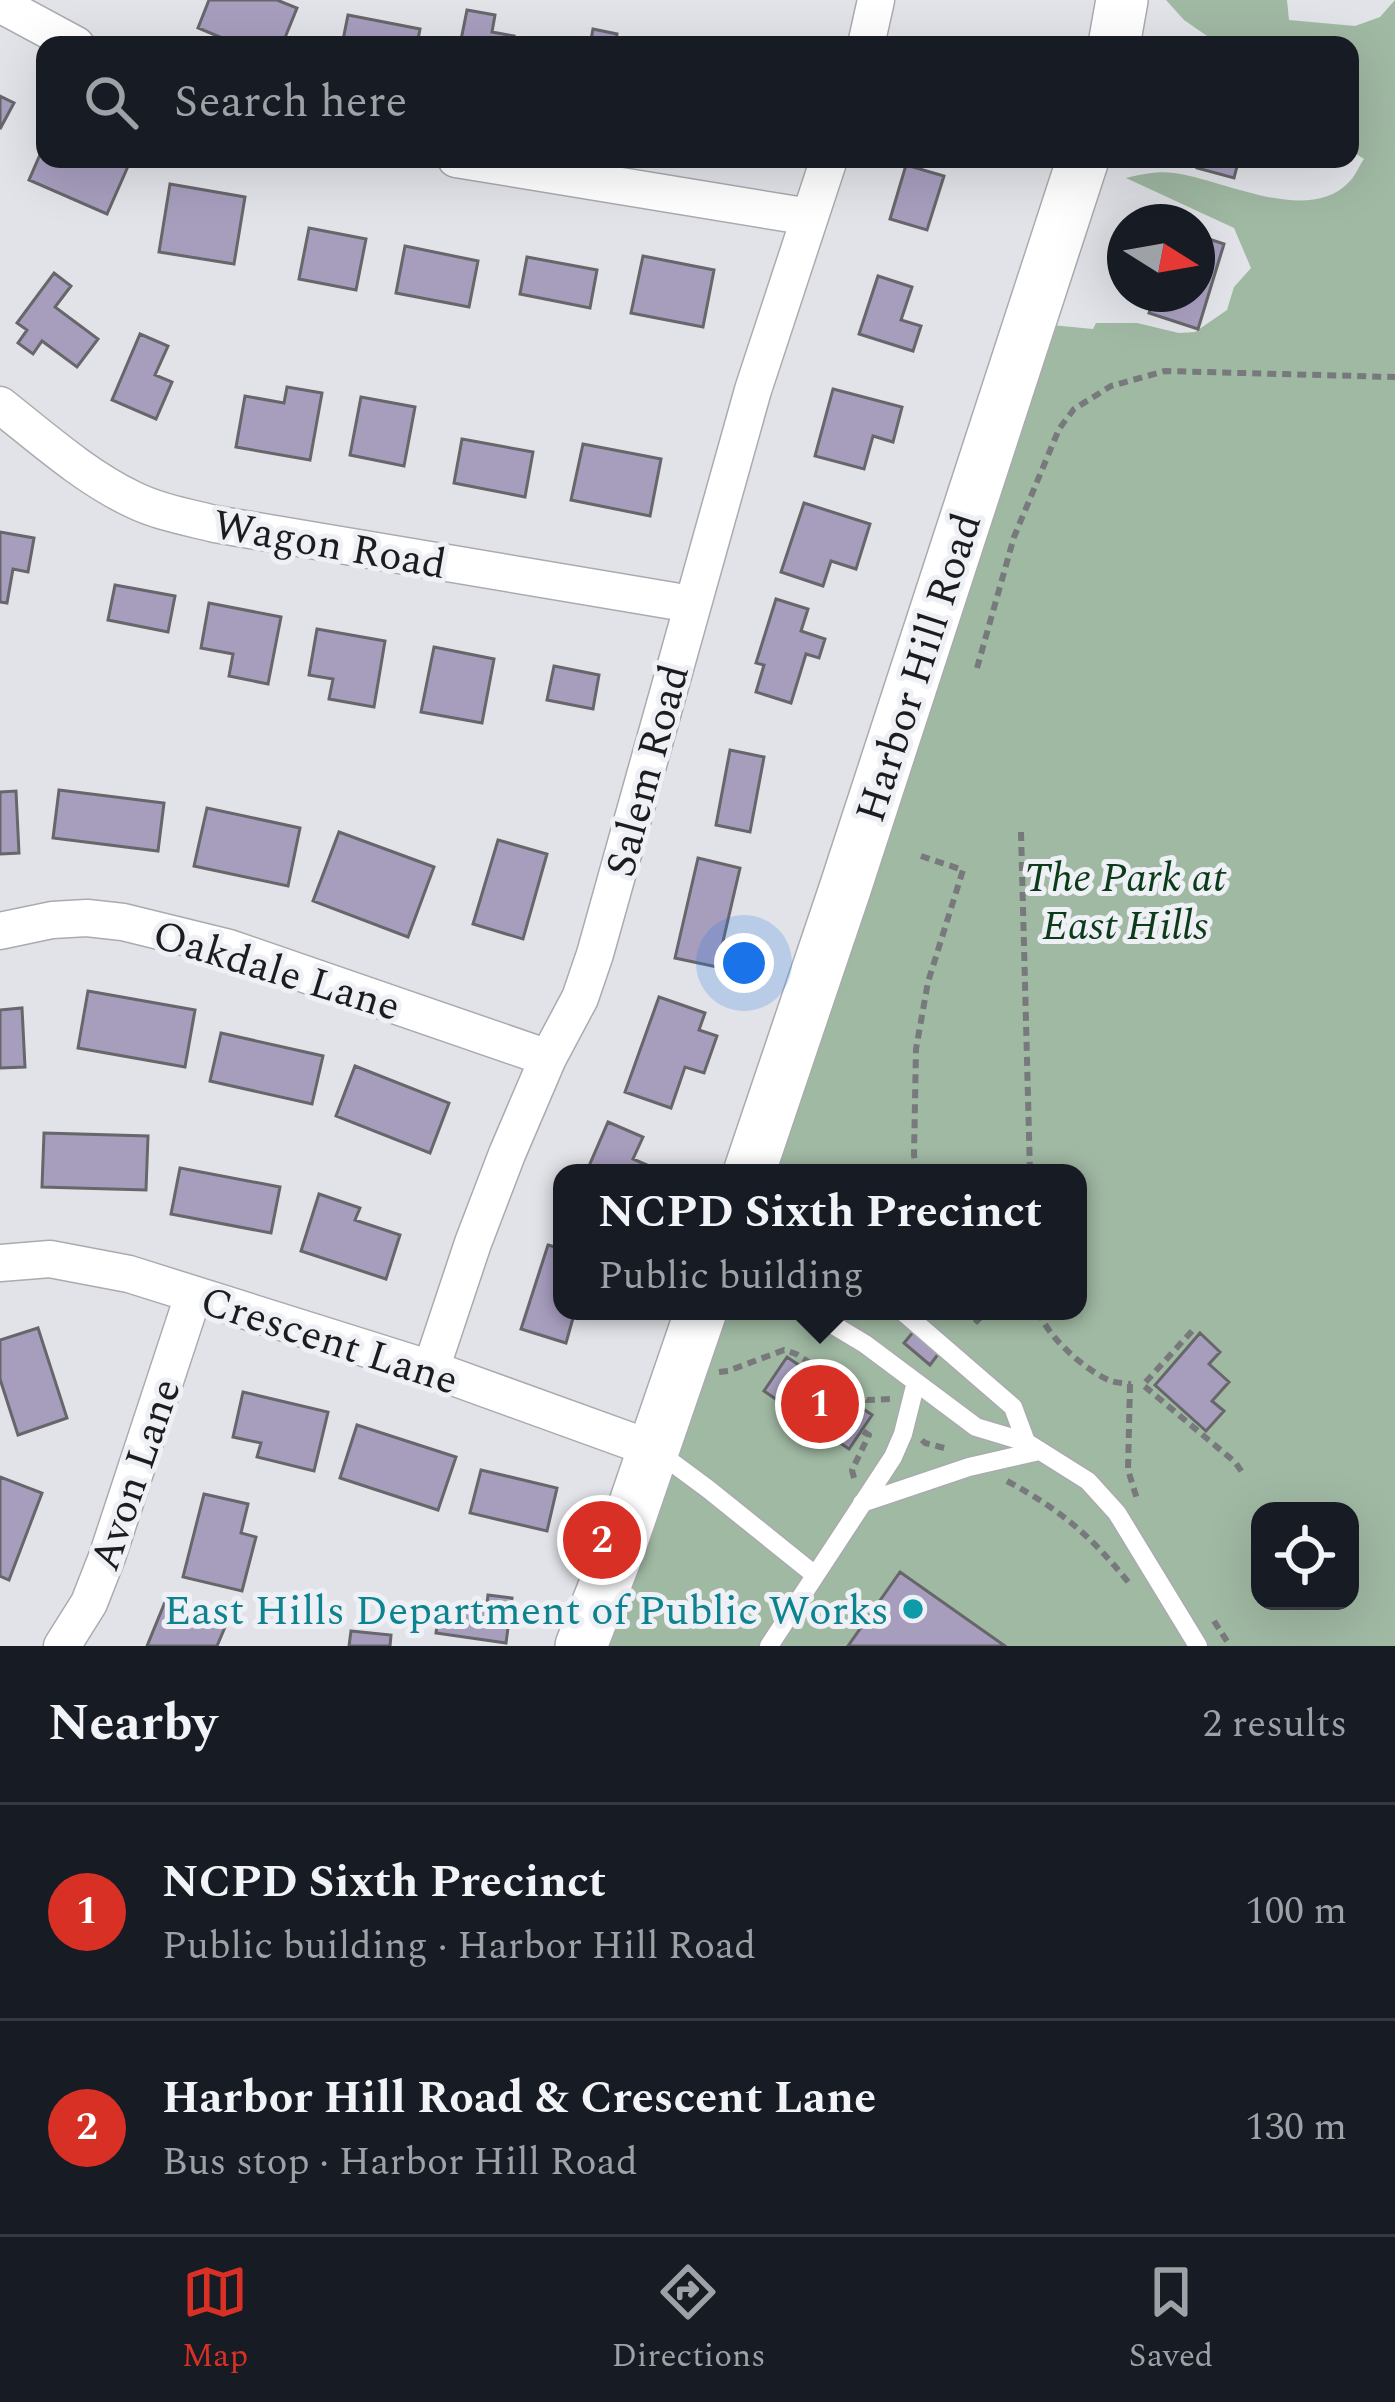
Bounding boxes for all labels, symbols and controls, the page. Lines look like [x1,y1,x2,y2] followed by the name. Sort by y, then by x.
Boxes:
[36,36,1359,168] search box
[174,68,407,137] text: Search here
[78,69,144,135] icon: search
[1107,204,1215,312] north arrow
[208,494,451,597] street label: Wagon Road
[840,505,999,831] street label: Harbor Hill Road
[590,657,707,884] street label: Salem Road
[1024,847,1226,958] park label: The Park at East Hills
[145,904,408,1039] street label: Oakdale Lane
[714,933,774,993] your location
[553,1164,1087,1320] popup
[598,1178,1042,1247] text: NCPD Sixth Precinct
[598,1247,864,1306] text: Public building
[192,1270,466,1413] street label: Crescent Lane
[781,1359,859,1449] pin: 1
[74,1370,199,1579] street label: Avon Lane
[563,1495,641,1585] pin: 2
[1251,1502,1359,1610] map controls
[1251,1502,1359,1610] button: locate
[164,1580,889,1643] place label: East Hills Department of Public Works
[900,1596,926,1622] marker: East Hills Department of Public Works
[48,1685,217,1763] text: Nearby
[1203,1695,1347,1754] text: 2 results
[162,1848,606,1917] text: NCPD Sixth Precinct
[76,1882,98,1941] text: 1
[1245,1882,1347,1941] text: 100 m
[162,1917,756,1976] text: Public building · Harbor Hill Road
[162,2064,876,2133] text: Harbor Hill Road & Crescent Lane
[76,2098,98,2157] text: 2
[1245,2098,1347,2157] text: 130 m
[162,2133,638,2192] text: Bus stop · Harbor Hill Road
[182,2259,248,2381] tab: Map
[611,2259,765,2381] tab: Directions
[1129,2259,1213,2381] tab: Saved

